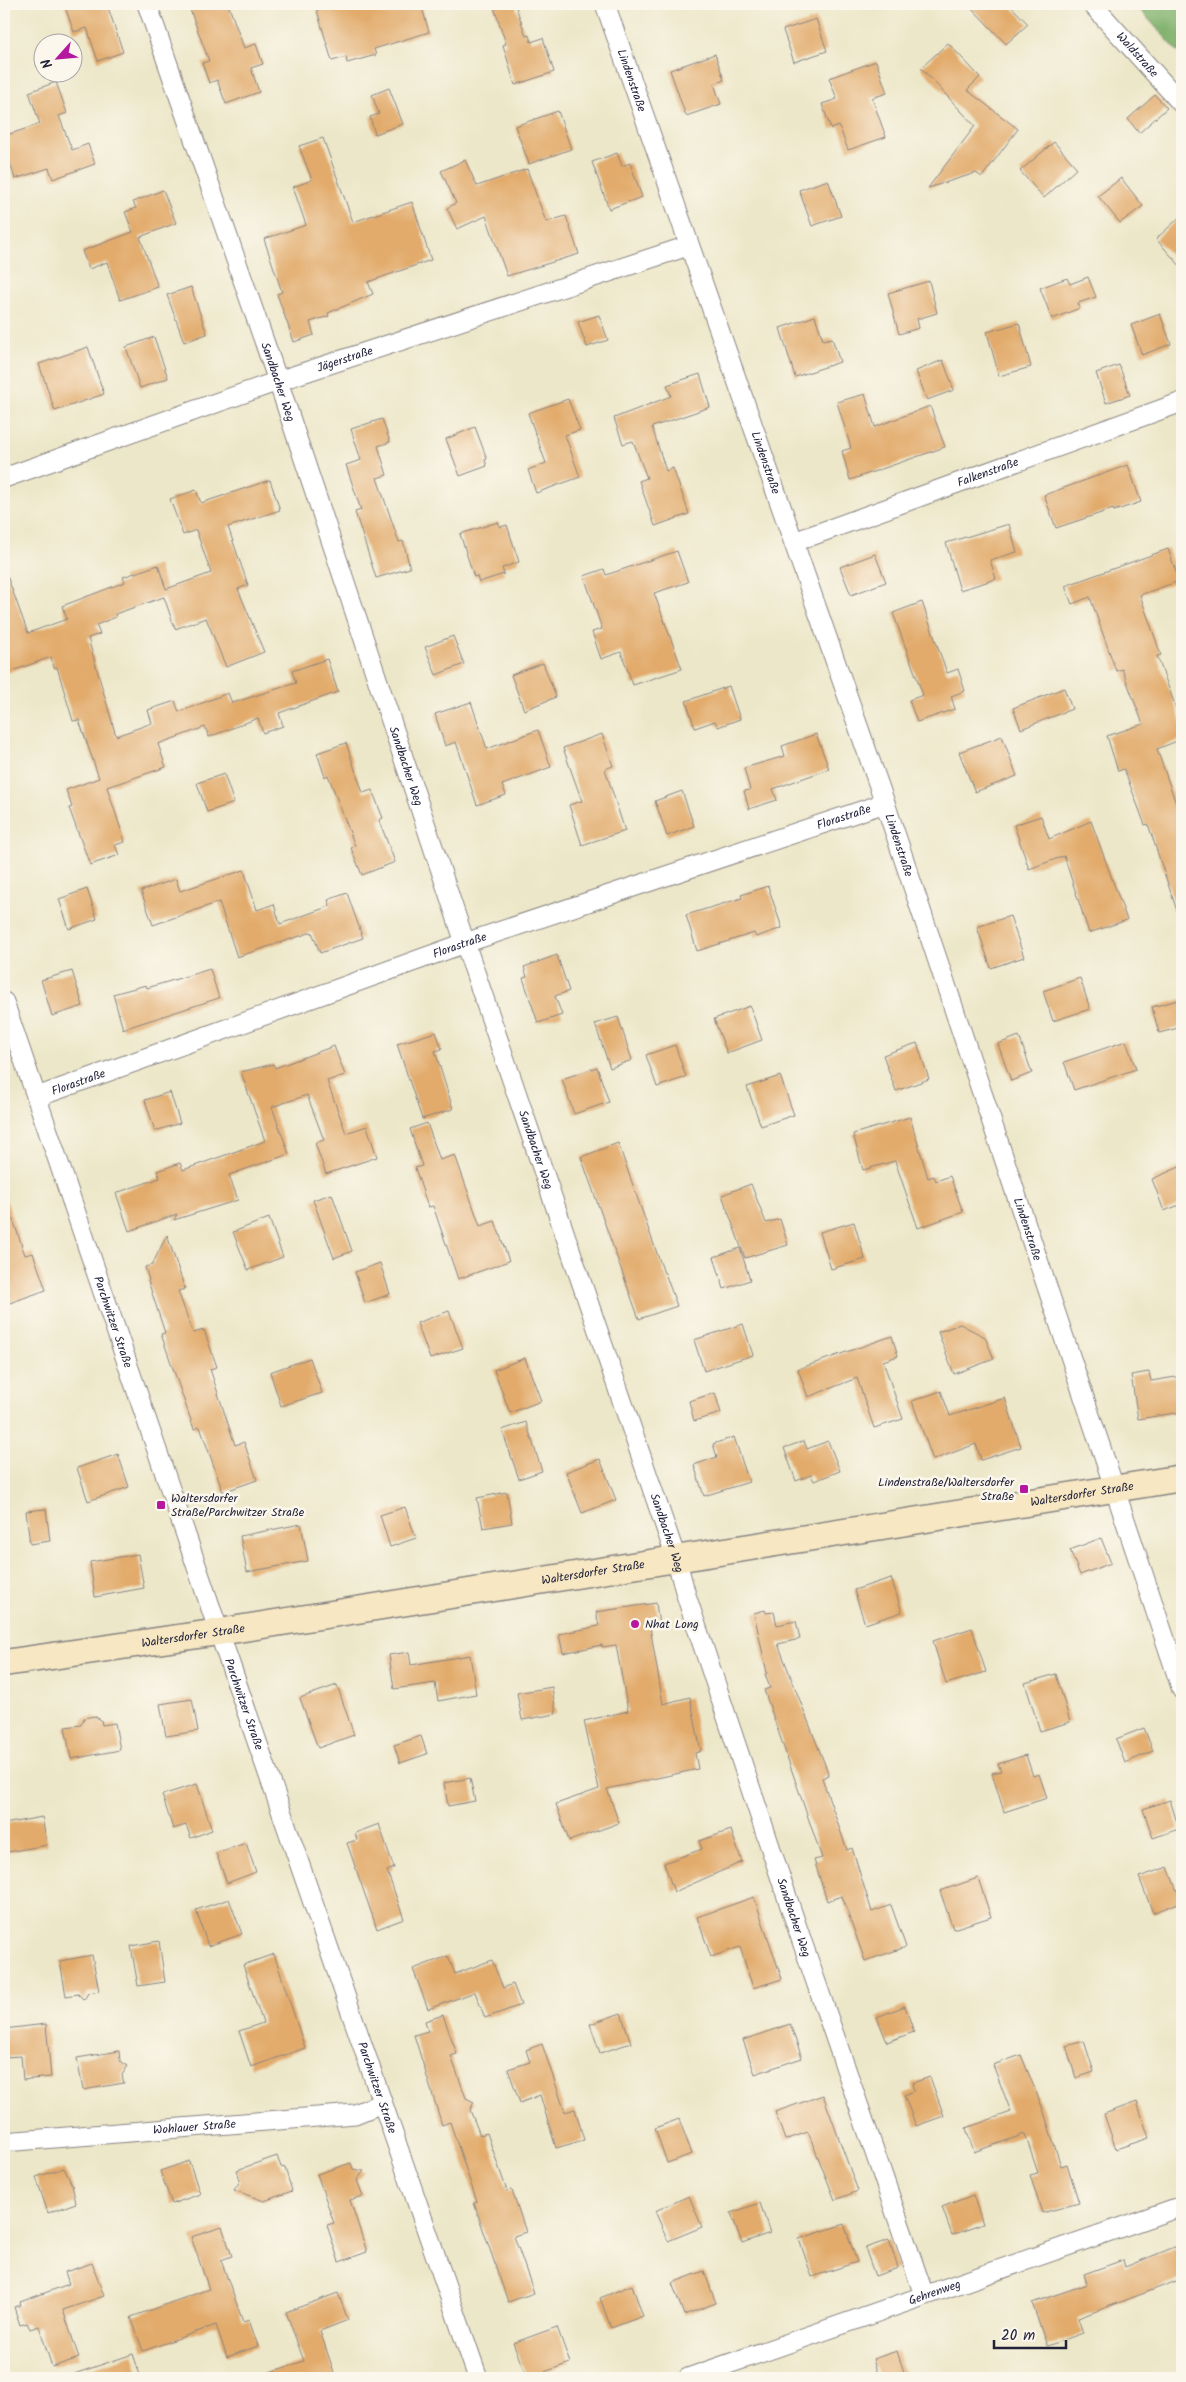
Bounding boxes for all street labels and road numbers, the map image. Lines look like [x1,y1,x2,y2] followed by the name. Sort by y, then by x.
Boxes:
[1111,28,1163,82] street label: Waldstraße
[612,47,651,115] street label: Lindenstraße
[255,340,300,425] street label: Sandbacher Weg
[314,341,376,378] street label: Jägerstraße
[745,429,785,497] street label: Lindenstraße
[955,453,1022,492] street label: Falkenstraße
[384,724,428,809] street label: Sandbacher Weg
[814,799,874,835] street label: Florastraße
[879,811,918,880] street label: Lindenstraße
[430,927,490,964] street label: Florastraße
[49,1064,109,1101] street label: Florastraße
[513,1108,558,1192] street label: Sandbacher Weg
[1008,1195,1047,1264] street label: Lindenstraße
[88,1273,137,1371] street label: Parchwitzer Straße
[1029,1477,1136,1512] street label: Waltersdorfer Straße
[644,1491,689,1575] street label: Sandbacher Weg
[540,1555,647,1590] street label: Waltersdorfer Straße
[140,1619,247,1653] street label: Waltersdorfer Straße
[219,1656,268,1753] street label: Parchwitzer Straße
[771,1875,816,1960] street label: Sandbacher Weg
[352,2039,402,2137] street label: Parchwitzer Straße
[152,2114,237,2140] street label: Wohlauer Straße
[906,2275,964,2311] street label: Gehrenweg

